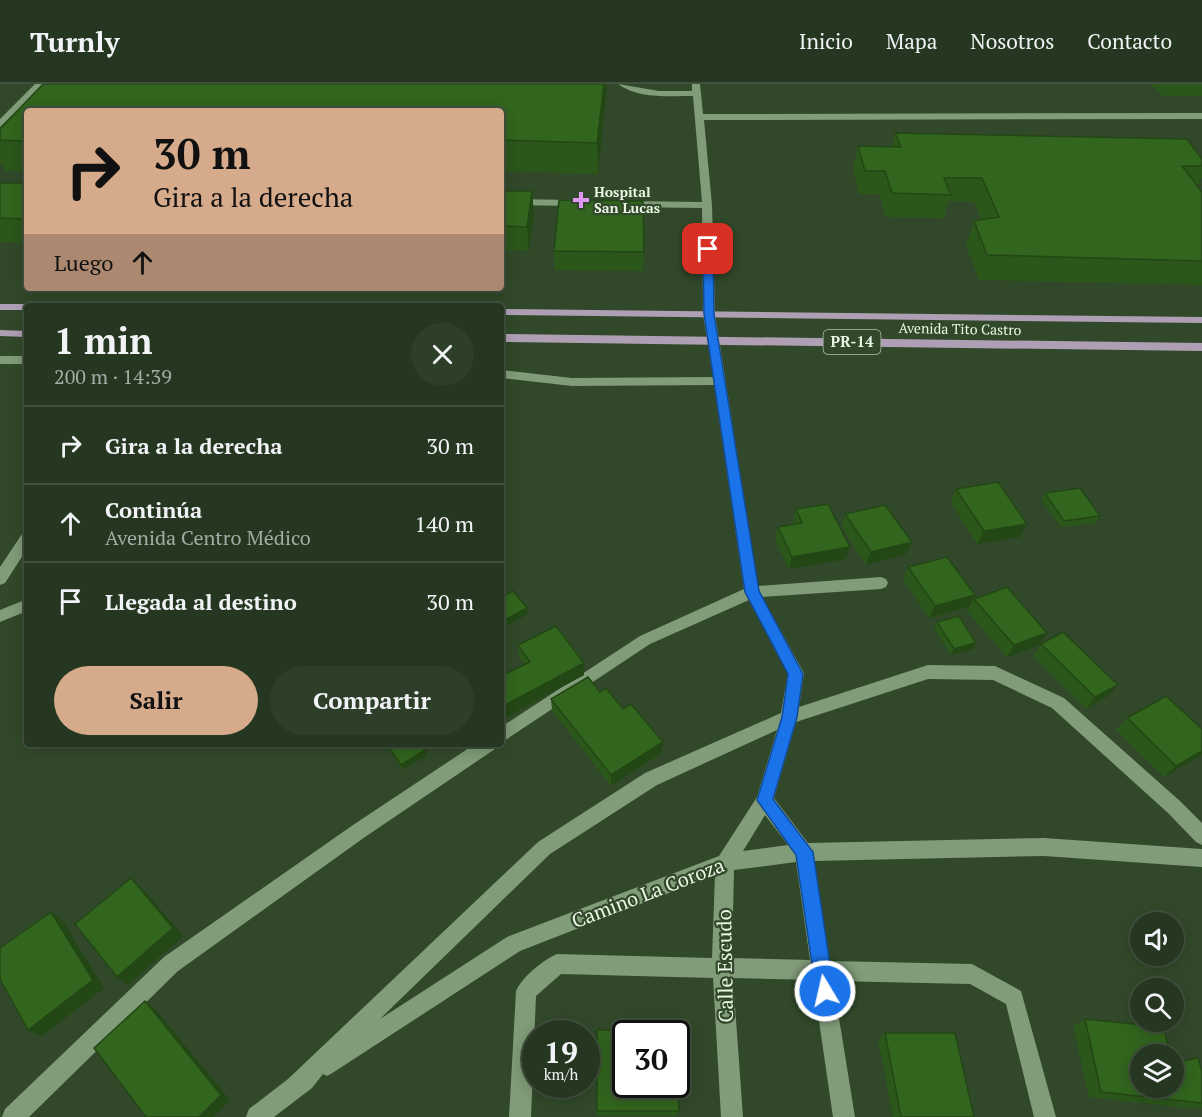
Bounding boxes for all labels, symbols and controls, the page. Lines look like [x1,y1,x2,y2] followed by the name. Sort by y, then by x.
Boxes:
[30,23,119,60] text: Turnly
[799,27,853,55] text: Inicio
[886,27,937,55] text: Mapa
[970,27,1054,55] text: Nosotros
[1087,27,1172,55] text: Contacto
[153,125,251,181] text: 30 m
[54,132,132,210] icon: right
[153,179,353,215] text: Gira a la derecha
[594,182,660,217] place label: Hospital San Lucas
[572,191,590,209] marker: Hospital San Lucas
[682,223,733,274] pin
[691,232,724,265] icon: arrive
[126,246,159,279] icon: ahead
[54,248,114,277] text: Luego
[54,317,152,364] text: 1 min
[898,318,1022,339] street label: Avenida Tito Castro
[411,323,474,386] button: close
[824,330,880,354] road number: PR-14
[54,363,172,390] text: 200 m · 14:39
[54,429,87,462] icon: right
[105,431,283,460] text: Gira a la derecha
[426,431,474,460] text: 30 m
[105,495,202,524] text: Continúa
[54,507,87,540] icon: ahead
[414,509,474,538] text: 140 m
[105,524,311,551] text: Avenida Centro Médico
[54,585,87,618] icon: arrive
[105,587,297,616] text: Llegada al destino
[426,587,474,616] text: 30 m
[54,666,258,735] button: Salir
[270,666,474,735] button: Compartir
[567,851,728,934] street label: Camino La Coroza
[710,909,739,1023] street label: Calle Escudo
[1130,912,1184,1098] map controls
[1130,912,1184,966] button: sound
[793,959,857,1023] position arrow
[1130,978,1184,1032] button: search
[612,1020,690,1098] speed limit sign: 30
[544,1032,578,1072] text: 19
[1130,1044,1184,1098] button: layers
[544,1064,578,1084] text: km/h

